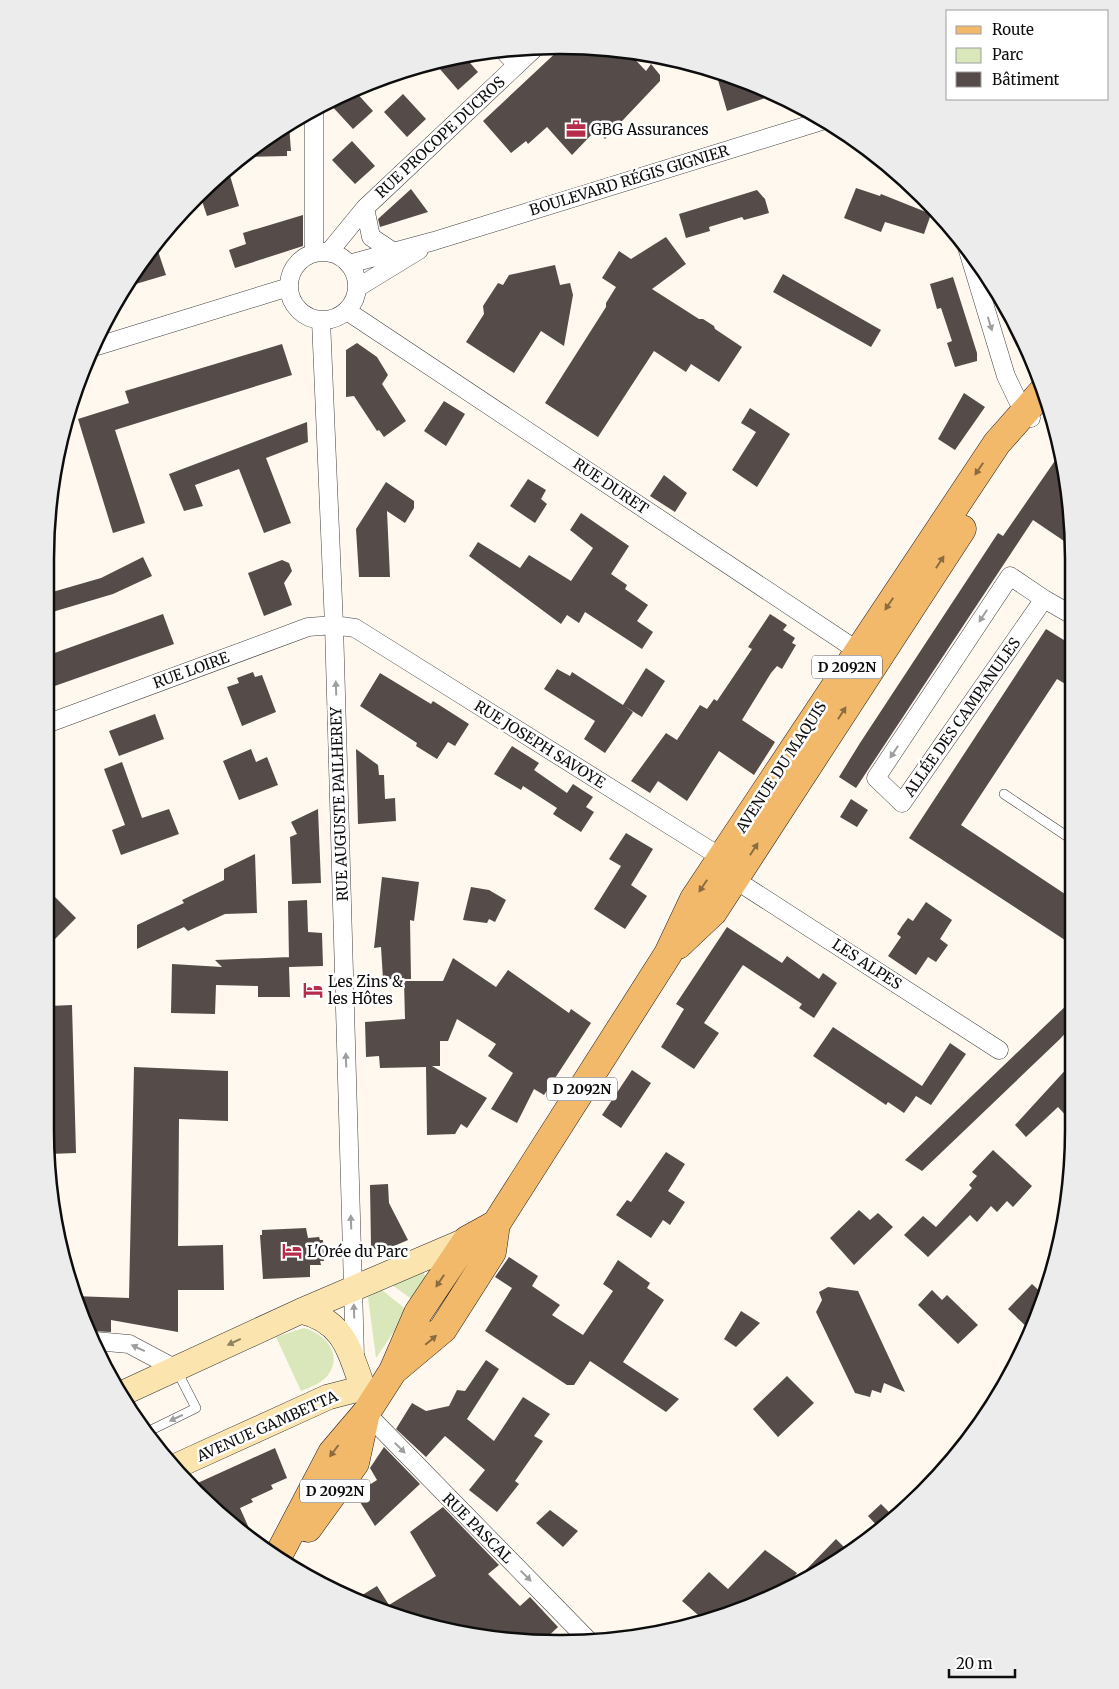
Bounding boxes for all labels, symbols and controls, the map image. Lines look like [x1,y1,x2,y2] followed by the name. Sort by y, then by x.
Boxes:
[946,10,1109,100] legend
[992,20,1034,39] text: Route
[992,45,1024,64] text: Parc
[992,70,1060,89] text: Bâtiment
[371,72,509,202] street label: RUE PROCOPE DUCROS
[565,118,587,140] office icon: GBG Assurances
[591,120,709,139] place label: GBG Assurances
[526,139,732,219] street label: BOULEVARD RÉGIS GIGNIER
[987,317,995,332] one-way arrow
[570,454,653,518] street label: RUE DURET
[974,463,984,476] one-way arrow
[935,555,945,569] one-way arrow
[884,598,894,611] one-way arrow
[978,610,988,623] one-way arrow
[898,633,1024,801] street label: ALLÉE DES CAMPANULES
[150,647,232,693] street label: RUE LOIRE
[812,656,882,679] road number: D 2092N
[332,679,340,695] one-way arrow
[471,696,609,792] street label: RUE JOSEPH SAVOYE
[731,698,831,837] street label: AVENUE DU MAQUIS
[326,706,352,901] street label: RUE AUGUSTE PAILHEREY
[837,706,847,720] one-way arrow
[889,745,898,759] one-way arrow
[749,843,758,856] one-way arrow
[698,879,708,893] one-way arrow
[829,935,905,994] street label: LES ALPES
[328,972,404,1008] place label: Les Zins & les Hôtes
[302,979,324,1001] hotel icon: Les Zins & les Hôtes
[342,1052,350,1068] one-way arrow
[547,1078,617,1100] road number: D 2092N
[347,1214,355,1230] one-way arrow
[281,1240,303,1262] hotel icon: L'Orée du Parc
[307,1242,408,1261] place label: L'Orée du Parc
[435,1274,445,1287] one-way arrow
[349,1303,357,1319] one-way arrow
[424,1334,437,1345] one-way arrow
[227,1339,241,1347] one-way arrow
[131,1344,145,1352] one-way arrow
[193,1386,341,1466] street label: AVENUE GAMBETTA
[169,1414,183,1422] one-way arrow
[394,1442,406,1454] one-way arrow
[329,1444,340,1457] one-way arrow
[300,1480,370,1502] road number: D 2092N
[439,1489,518,1568] street label: RUE PASCAL
[520,1570,532,1582] one-way arrow
[949,1646,1015,1678] scale bar
[956,1654,993,1673] text: 20 m

